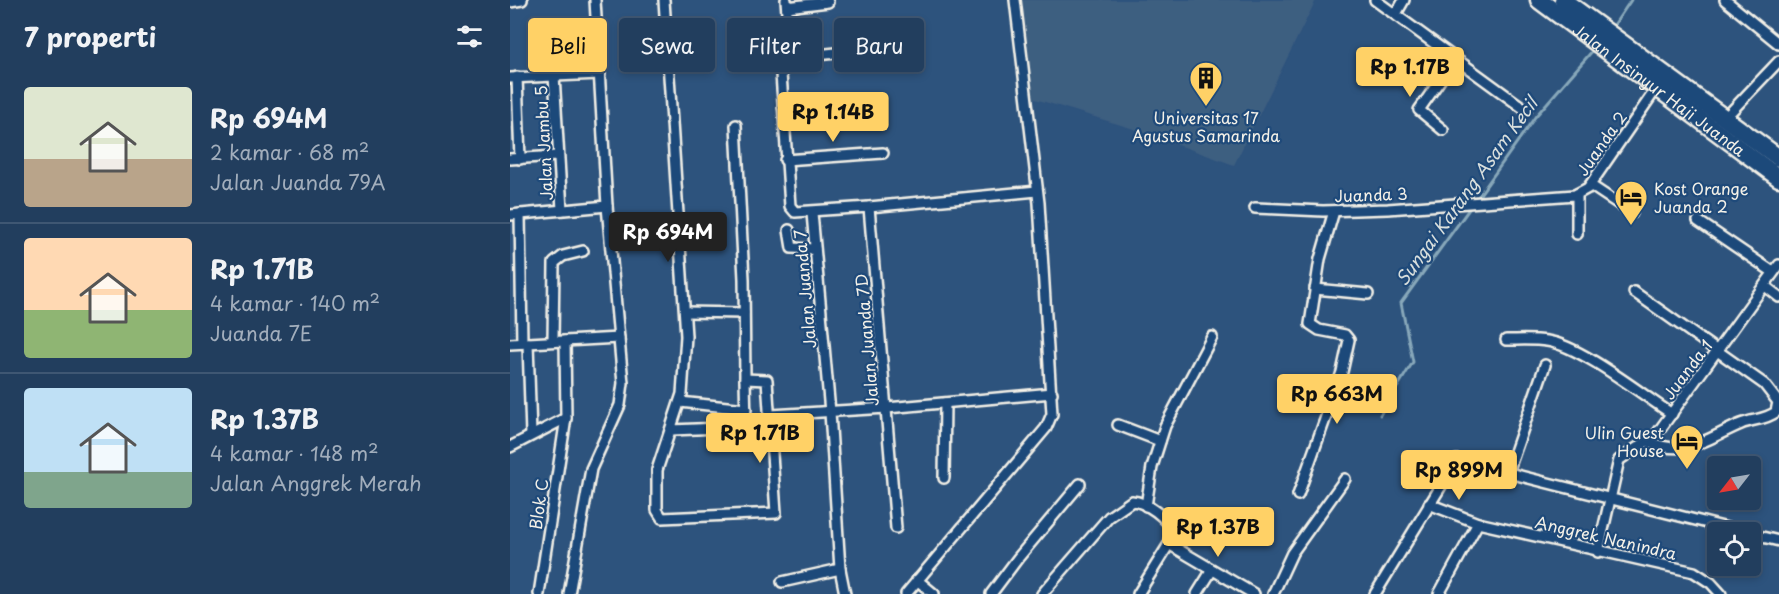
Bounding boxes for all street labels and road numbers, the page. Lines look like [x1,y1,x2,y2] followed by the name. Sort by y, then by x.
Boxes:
[1568,17,1751,162] street label: Jalan Insinyur Haji Juanda
[528,85,558,201] street label: Jalan Jambu 5
[1570,106,1632,180] street label: Juanda 2
[1334,181,1408,207] street label: Juanda 3
[787,229,821,349] street label: Jalan Juanda 7
[848,273,884,407] street label: Jalan Juanda 7D
[1656,334,1718,404] street label: Juanda 1
[523,477,553,531] street label: Blok C
[1533,509,1679,565] street label: Anggrek Nanindra

